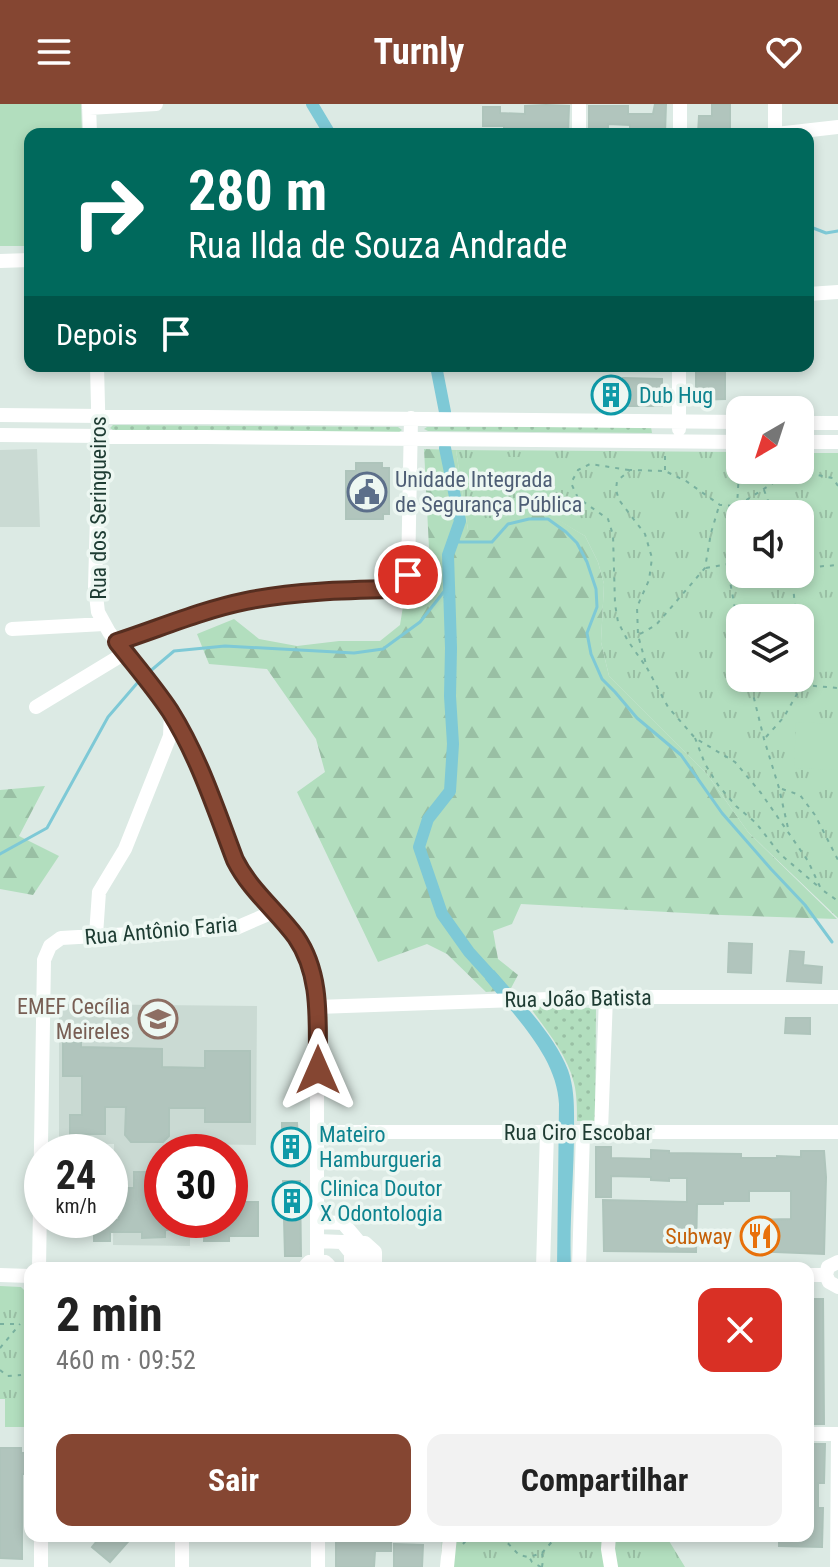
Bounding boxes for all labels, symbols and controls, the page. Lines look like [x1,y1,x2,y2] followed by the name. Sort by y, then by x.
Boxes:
[32,30,76,74] icon: menu
[762,30,806,74] icon: heart
[374,31,464,73] text: Turnly
[188,158,327,224] text: 280 m
[56,160,160,264] icon: right
[188,225,567,267] text: Rua Ilda de Souza Andrade
[154,312,198,356] icon: arrive
[56,317,138,352] text: Depois
[590,374,632,416] building icon: Dub Hug
[639,383,713,408] place label: Dub Hug
[726,396,814,484] north arrow
[726,396,814,692] map controls
[86,416,111,600] street label: Rua dos Seringueiros
[395,467,582,517] place label: Unidade Integrada de Segurança Pública
[346,471,388,513] public building icon: Unidade Integrada de Segurança Pública
[726,500,814,588] button: sound
[374,541,442,609] pin
[386,553,430,597] icon: arrive
[726,604,814,692] button: layers
[84,911,239,950] street label: Rua Antônio Faria
[504,985,652,1012] street label: Rua João Batista
[17,994,130,1044] place label: EMEF Cecília Meireles
[137,998,179,1040] school or university icon: EMEF Cecília Meireles
[276,1028,360,1112] position arrow
[504,1120,652,1145] street label: Rua Ciro Escobar
[319,1122,442,1172] place label: Mateiro Hamburgueria
[270,1126,312,1168] building icon: Mateiro Hamburgueria
[144,1134,248,1238] speed limit sign: 30
[56,1152,96,1199] text: 24
[320,1176,443,1226] place label: Clinica Doutor X Odontologia
[271,1180,313,1222] building icon: Clinica Doutor X Odontologia
[55,1194,97,1218] text: km/h
[739,1215,781,1257] restaurant icon: Subway
[665,1224,732,1249] place label: Subway
[56,1286,163,1343] text: 2 min
[698,1288,782,1372] button: close
[56,1345,196,1375] text: 460 m · 09:52
[56,1434,411,1526] button: Sair
[427,1434,782,1526] button: Compartilhar

